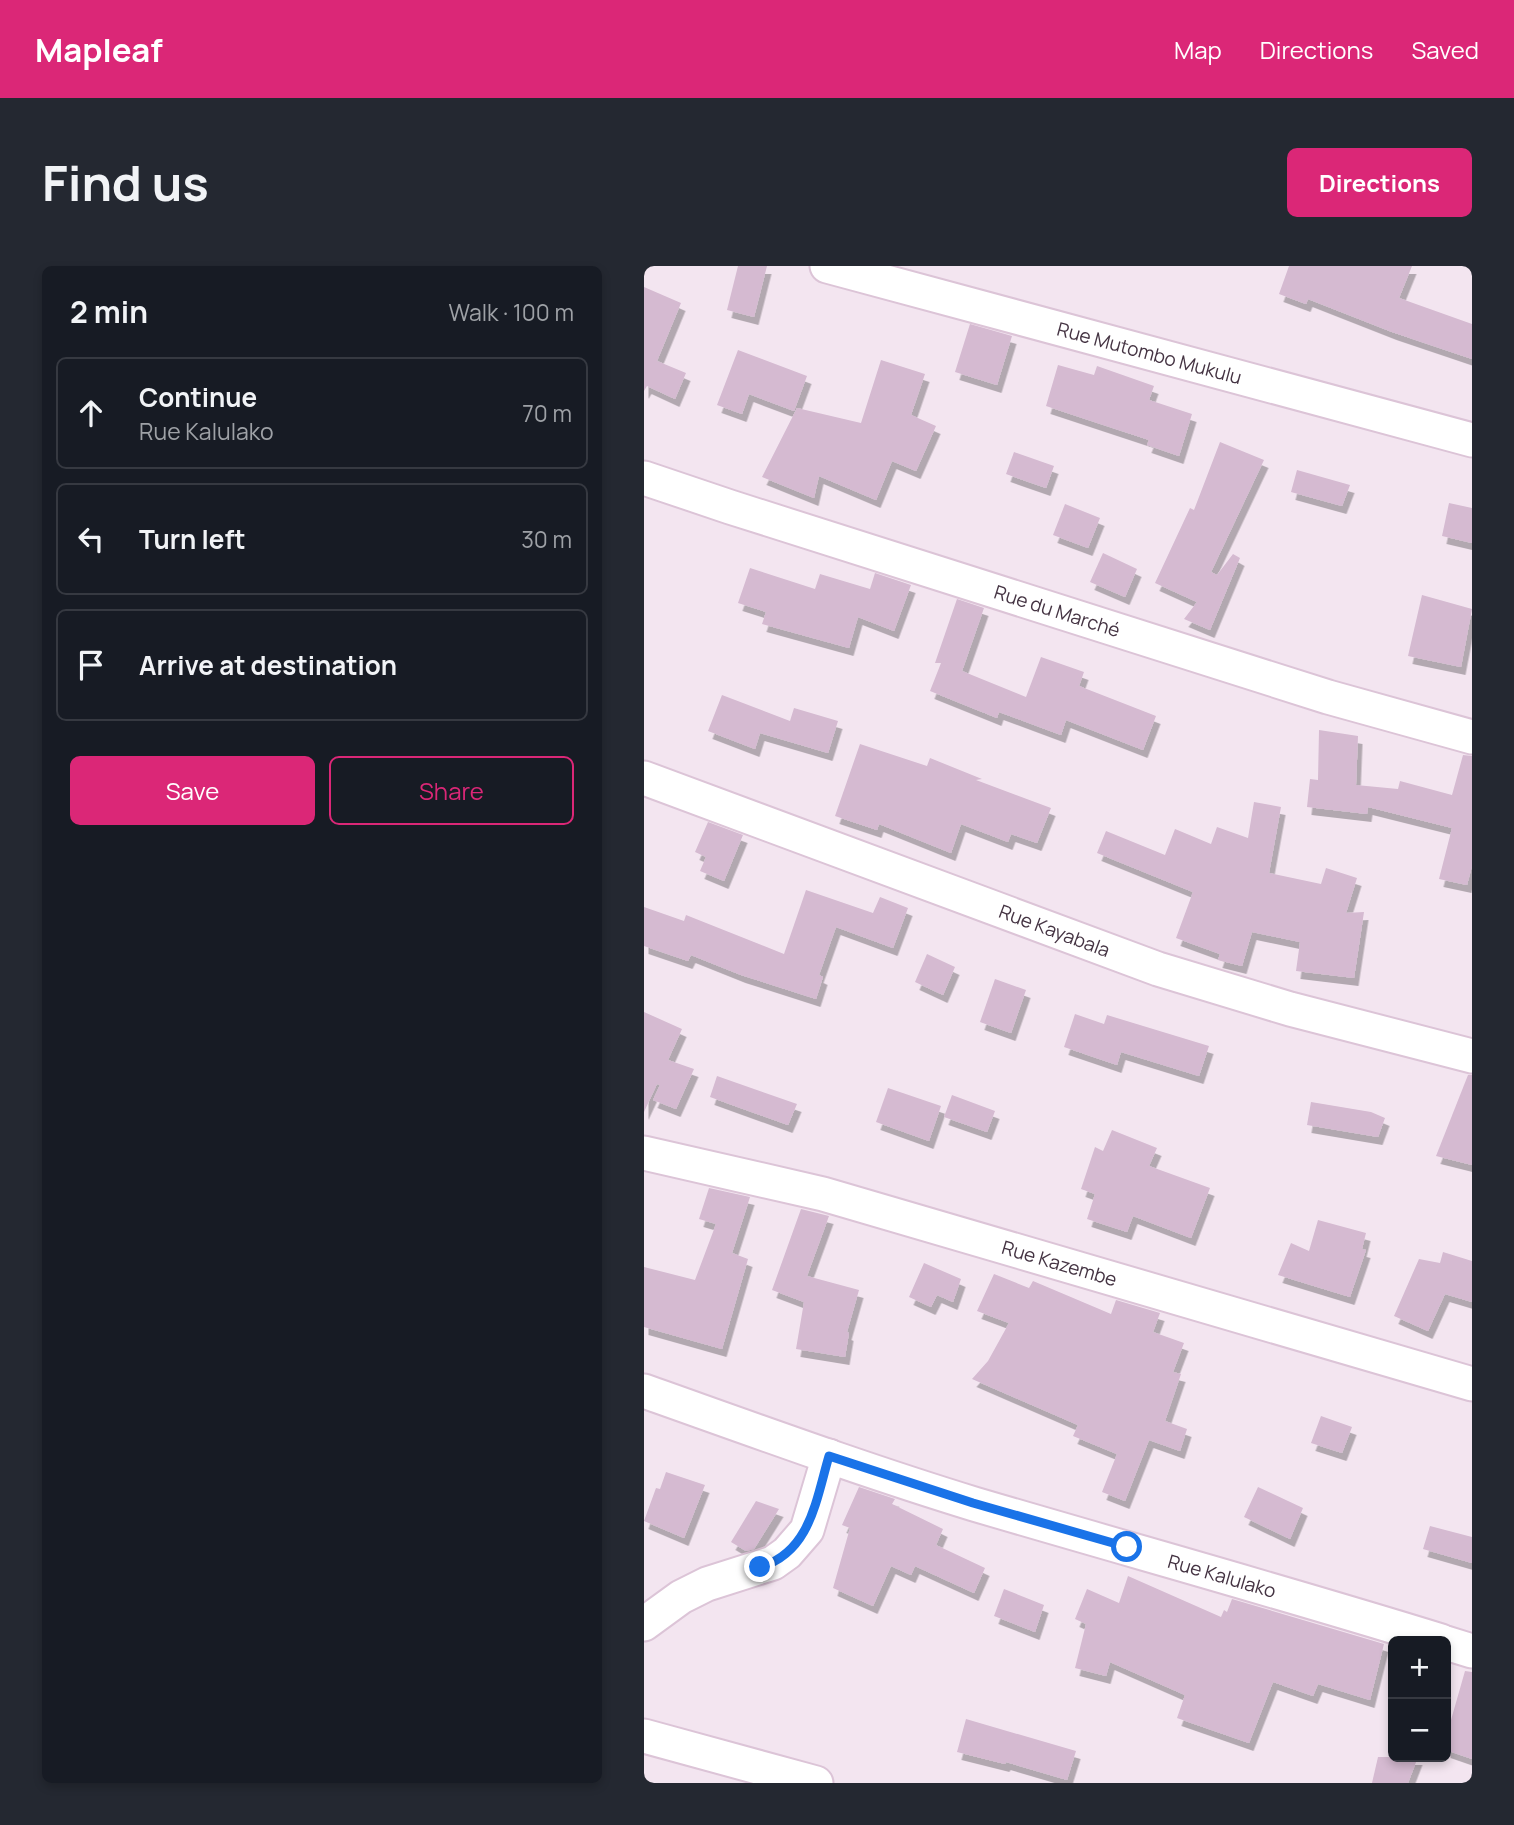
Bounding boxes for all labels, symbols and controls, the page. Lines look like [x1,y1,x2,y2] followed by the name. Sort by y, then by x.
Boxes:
[35,27,163,72] text: Mapleaf
[1174,33,1222,66] text: Map
[1260,33,1373,66] text: Directions
[1411,33,1479,66] text: Saved
[1287,148,1472,217] button: Directions
[42,149,209,216] text: Find us
[70,291,148,332] text: 2 min
[448,296,574,328] text: Walk · 100 m
[1054,316,1245,390] street label: Rue Mutombo Mukulu
[139,379,257,415] text: Continue
[72,394,110,432] icon: ahead
[522,397,572,429] text: 70 m
[139,415,274,447] text: Rue Kalulako
[72,520,110,558] icon: left
[139,521,246,557] text: Turn left
[521,523,572,555] text: 30 m
[991,579,1123,643] street label: Rue du Marché
[72,646,110,684] icon: arrive
[139,647,397,683] text: Arrive at destination
[70,756,315,825] button: Save
[329,756,574,825] button: Share
[995,898,1114,963] street label: Rue Kayabala
[999,1234,1120,1292] street label: Rue Kazembe
[1111,1531,1142,1562] route start
[1165,1548,1279,1604] street label: Rue Kalulako
[744,1551,775,1582] route end
[1388,1636,1451,1762] map controls
[1388,1636,1451,1699] button: +
[1388,1699,1451,1762] button: −

